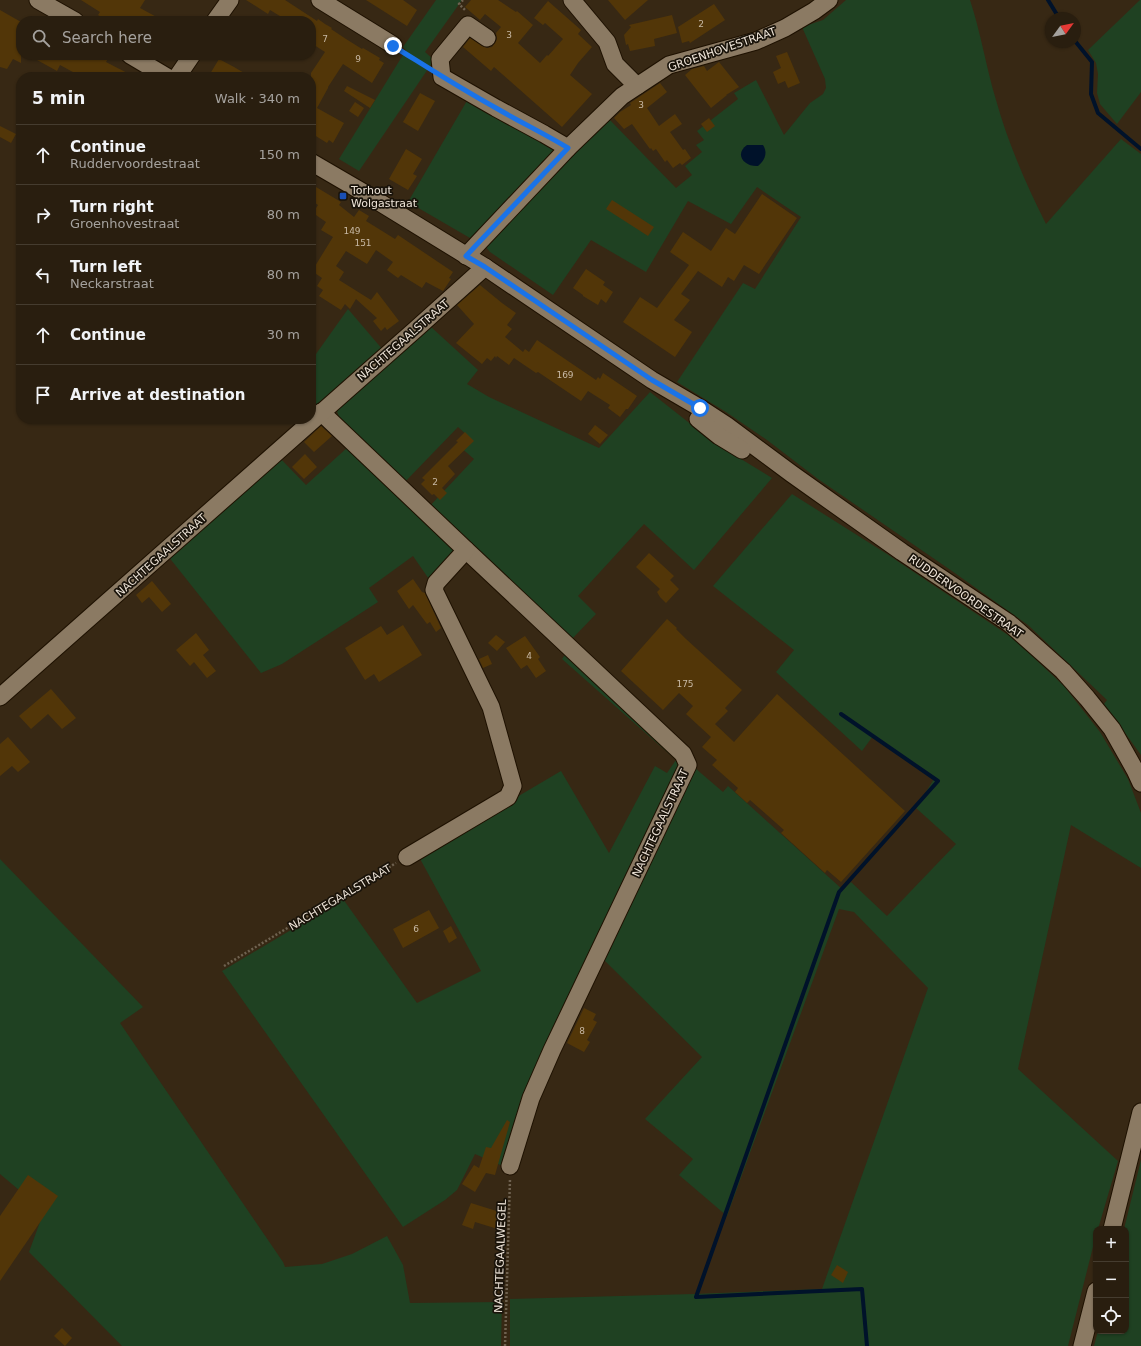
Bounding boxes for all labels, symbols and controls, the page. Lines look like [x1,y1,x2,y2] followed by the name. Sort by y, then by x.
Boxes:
[1045,12,1081,48] north arrow
[16,16,316,60] search box
[698,19,704,29] house number: 2
[666,25,778,74] street label: GROENHOVESTRAAT
[30,27,52,49] icon: search
[62,29,152,47] text: Search here
[506,30,512,40] house number: 3
[322,34,328,44] house number: 7
[384,37,402,55] route end
[355,54,361,64] house number: 9
[32,88,85,108] text: 5 min
[215,91,300,106] text: Walk · 340 m
[638,100,644,110] house number: 3
[70,138,146,156] text: Continue
[32,144,54,166] icon: ahead
[258,147,300,162] text: 150 m
[70,156,200,171] text: Ruddervoordestraat
[350,184,418,210] place label: Torhout Wolgastraat
[338,191,348,201] marker: Torhout Wolgastraat
[70,198,154,216] text: Turn right
[32,204,54,226] icon: right
[267,207,300,222] text: 80 m
[70,216,179,231] text: Groenhovestraat
[343,226,361,236] house number: 149
[354,238,372,248] house number: 151
[70,258,142,276] text: Turn left
[32,264,54,286] icon: left
[267,267,300,282] text: 80 m
[70,276,154,291] text: Neckarstraat
[355,297,452,384] street label: NACHTEGAALSTRAAT
[32,324,54,346] icon: ahead
[70,326,146,344] text: Continue
[267,327,300,342] text: 30 m
[556,370,574,380] house number: 169
[32,384,54,406] icon: arrive
[70,386,245,404] text: Arrive at destination
[691,399,709,417] route start
[432,477,438,487] house number: 2
[113,511,209,599] street label: NACHTEGAALSTRAAT
[906,552,1026,641] street label: RUDDERVOORDESTRAAT
[526,651,532,661] house number: 4
[676,679,694,689] house number: 175
[630,767,691,879] street label: NACHTEGAALSTRAAT
[287,862,394,933] street label: NACHTEGAALSTRAAT
[413,924,419,934] house number: 6
[579,1026,585,1036] house number: 8
[492,1198,509,1313] street label: NACHTEGAALWEGEL
[1093,1226,1129,1334] map controls
[1093,1226,1129,1262] button: +
[1093,1262,1129,1298] button: −
[1093,1298,1129,1334] button: locate

